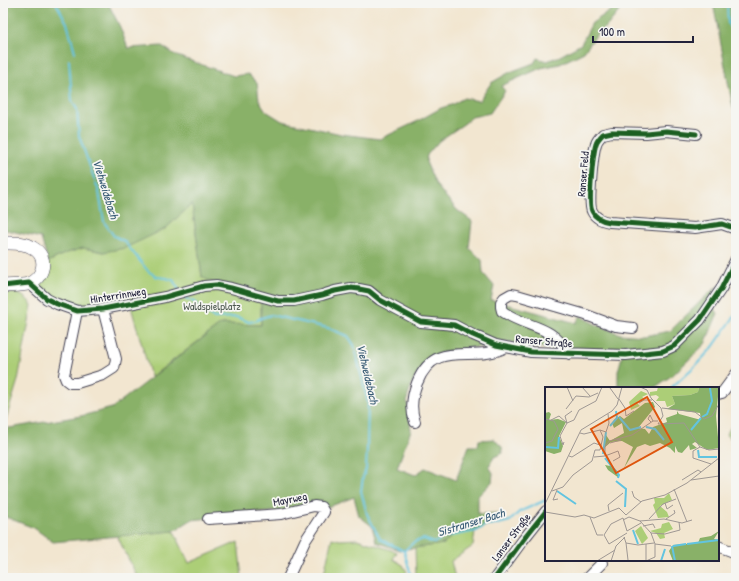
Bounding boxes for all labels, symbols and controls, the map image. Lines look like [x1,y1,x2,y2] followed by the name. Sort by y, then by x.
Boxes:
[593,18,693,44] scale bar
[599,23,625,40] text: 100 m
[574,150,592,197] street label: Ranser Feld
[89,157,123,222] water label: Viehweidebach
[89,284,147,306] street label: Hinterrinnweg
[183,299,241,313] park label: Waldspielplatz
[515,332,574,351] street label: Ranser Straße
[353,342,383,407] water label: Viehweidebach
[545,387,719,561] inset map
[272,489,308,509] street label: Mayrweg
[436,504,507,540] water label: Sistranser Bach
[488,510,534,564] street label: Lanser Straße

